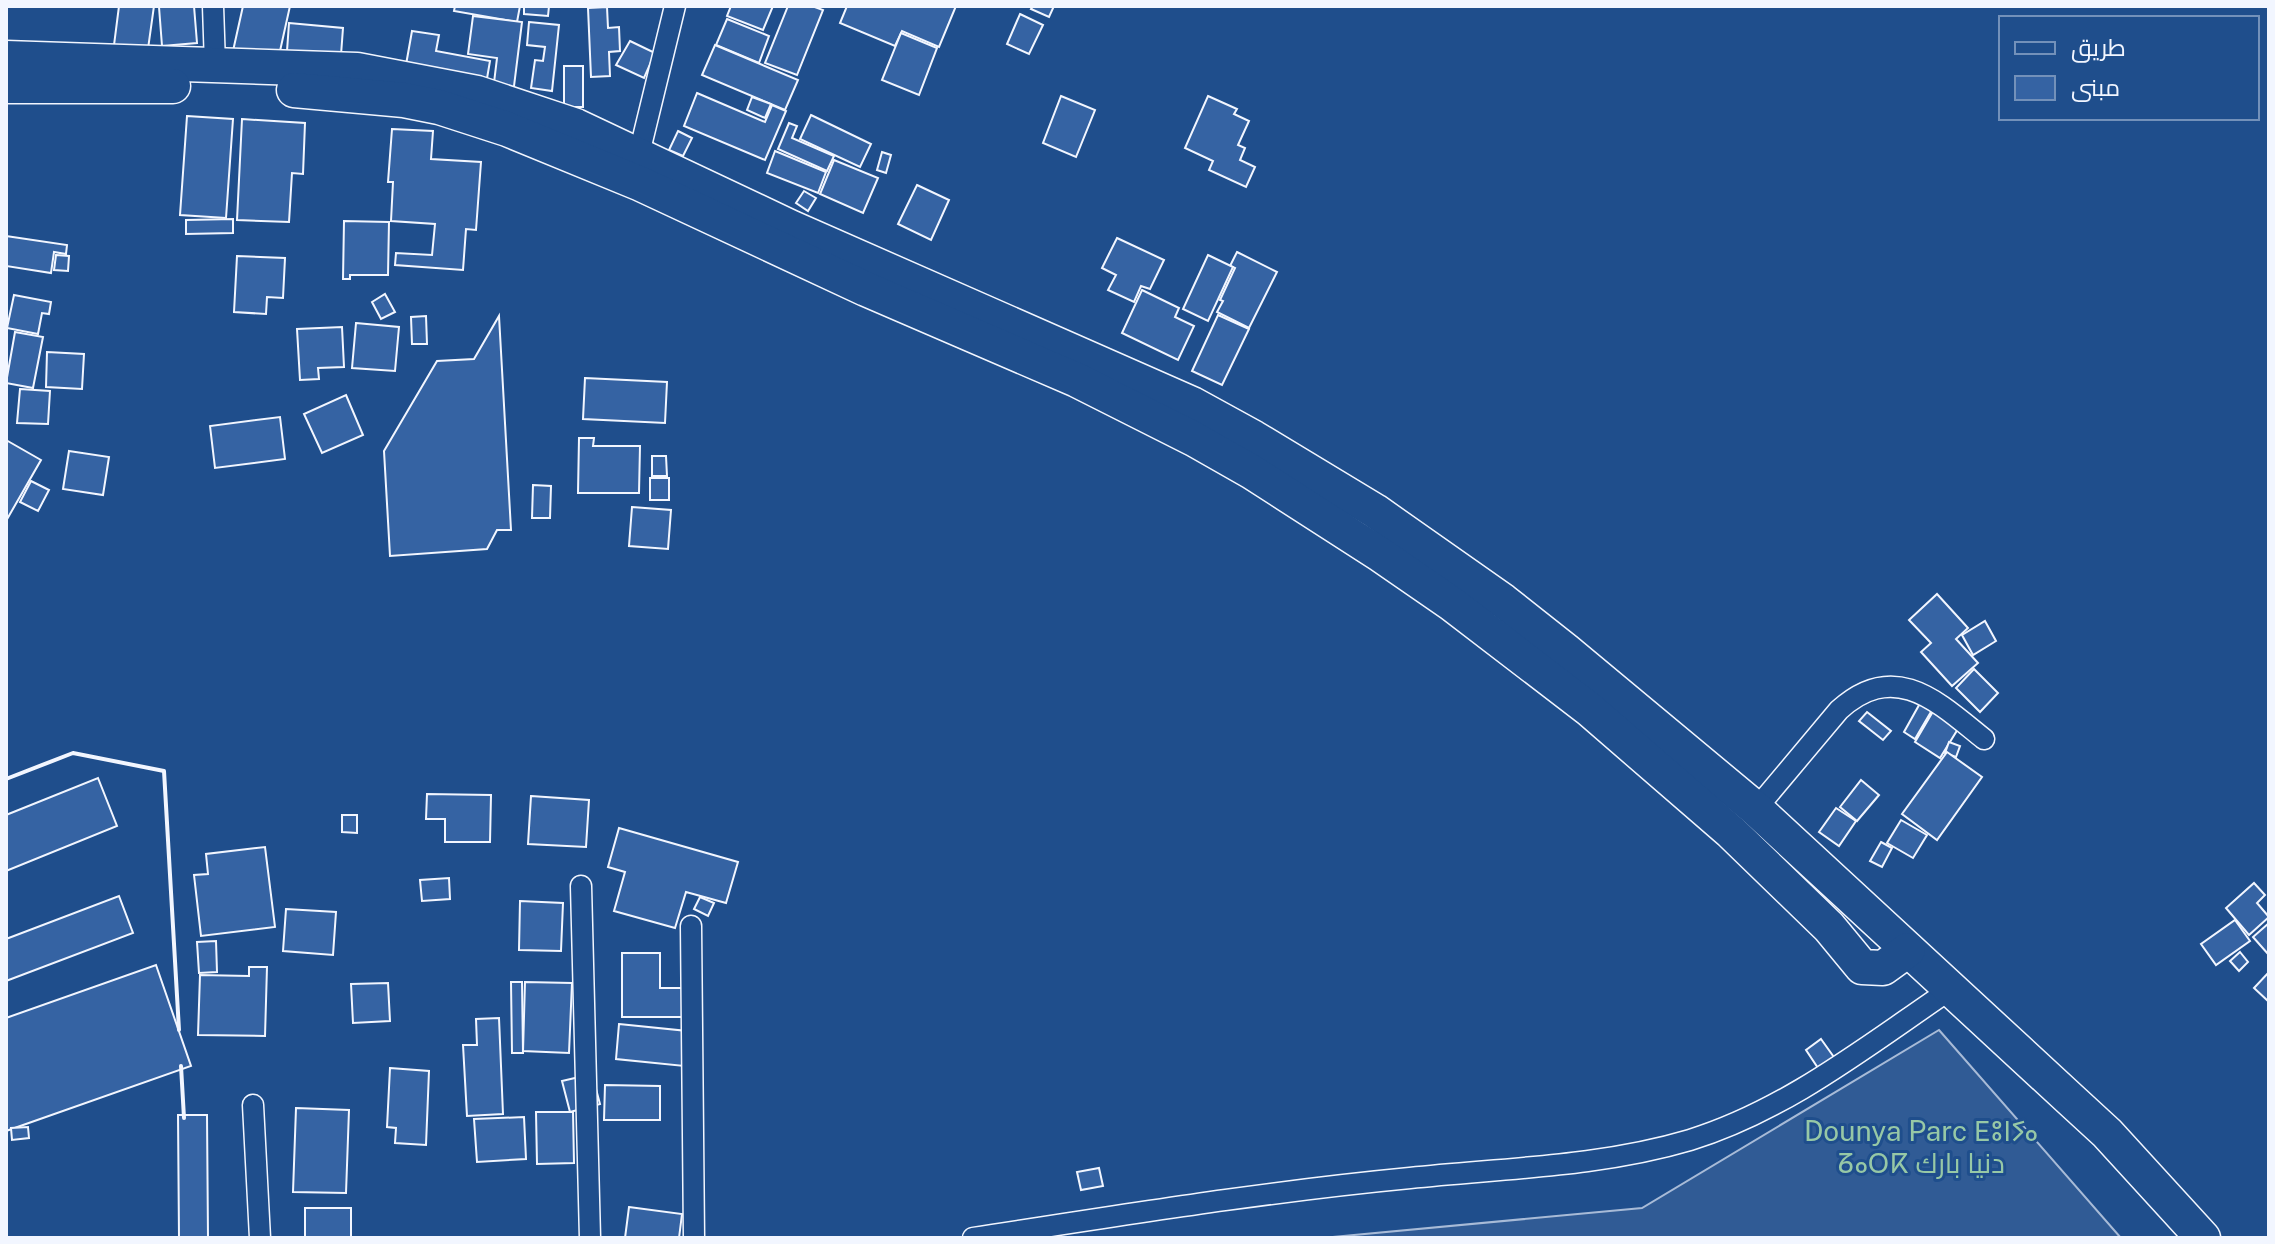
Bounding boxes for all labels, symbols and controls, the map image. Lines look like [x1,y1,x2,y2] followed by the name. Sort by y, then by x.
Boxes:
[1999,16,2259,120] legend
[2071,33,2126,63] text: طريق
[2071,73,2120,102] text: مبنى
[1804,1114,2038,1179] park label: Dounya Parc ⴹⵓⵏⵢⴰ ⵒⴰⵔⴽ دنيا بارك

